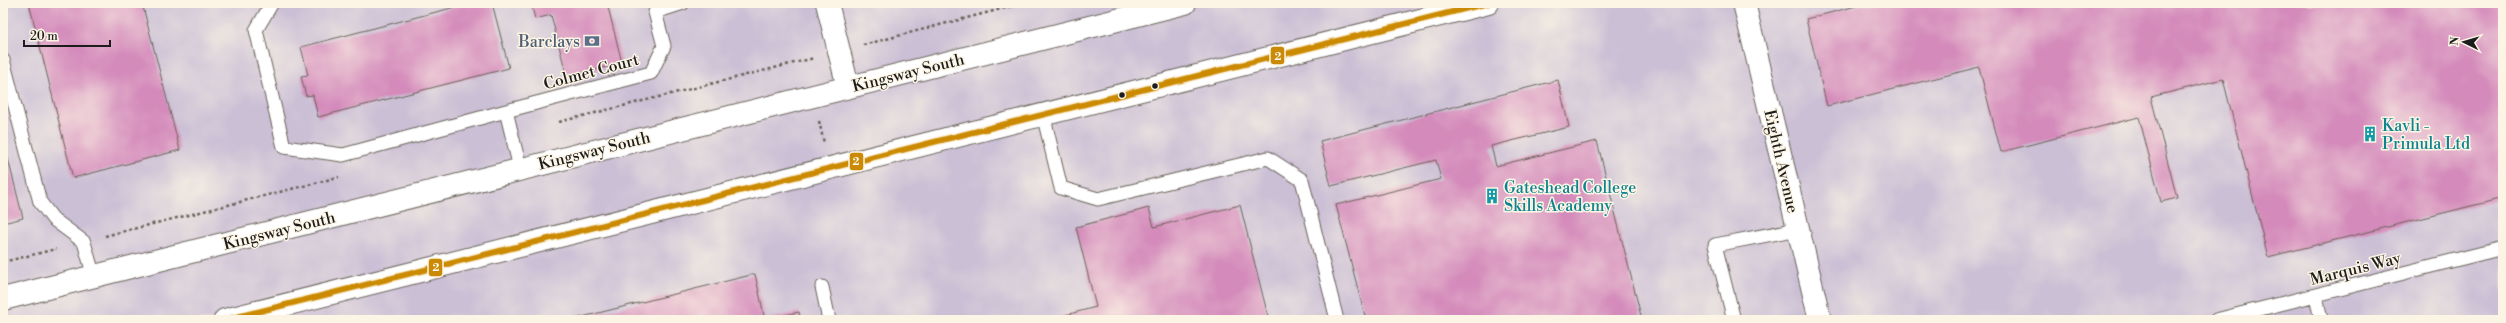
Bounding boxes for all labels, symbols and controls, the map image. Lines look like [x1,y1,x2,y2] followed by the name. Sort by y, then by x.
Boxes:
[24,22,110,48] scale bar
[2444,22,2484,62] north arrow
[30,29,58,44] text: 20 m
[517,32,580,52] place label: Barclays
[583,32,601,50] bank icon: Barclays
[2448,36,2462,46] text: N
[1270,46,1285,65] line badge: 2
[850,49,967,97] street label: Kingsway South
[541,50,641,94] street label: Colmet Court
[1275,50,1282,64] text: 2
[1150,81,1160,91] unlabelled marker
[1117,90,1127,100] unlabelled marker
[1759,108,1803,215] street label: Eighth Avenue
[2382,116,2470,154] place label: Kavli - Primula Ltd
[2361,125,2379,143] building icon: Kavli - Primula Ltd
[536,127,653,175] street label: Kingsway South
[849,152,864,171] line badge: 2
[853,155,860,169] text: 2
[1504,178,1636,216] place label: Gateshead College Skills Academy
[1483,187,1501,205] building icon: Gateshead College Skills Academy
[221,207,338,255] street label: Kingsway South
[2308,248,2403,290] street label: Marquis Way
[428,258,443,277] line badge: 2
[433,261,440,275] text: 2

